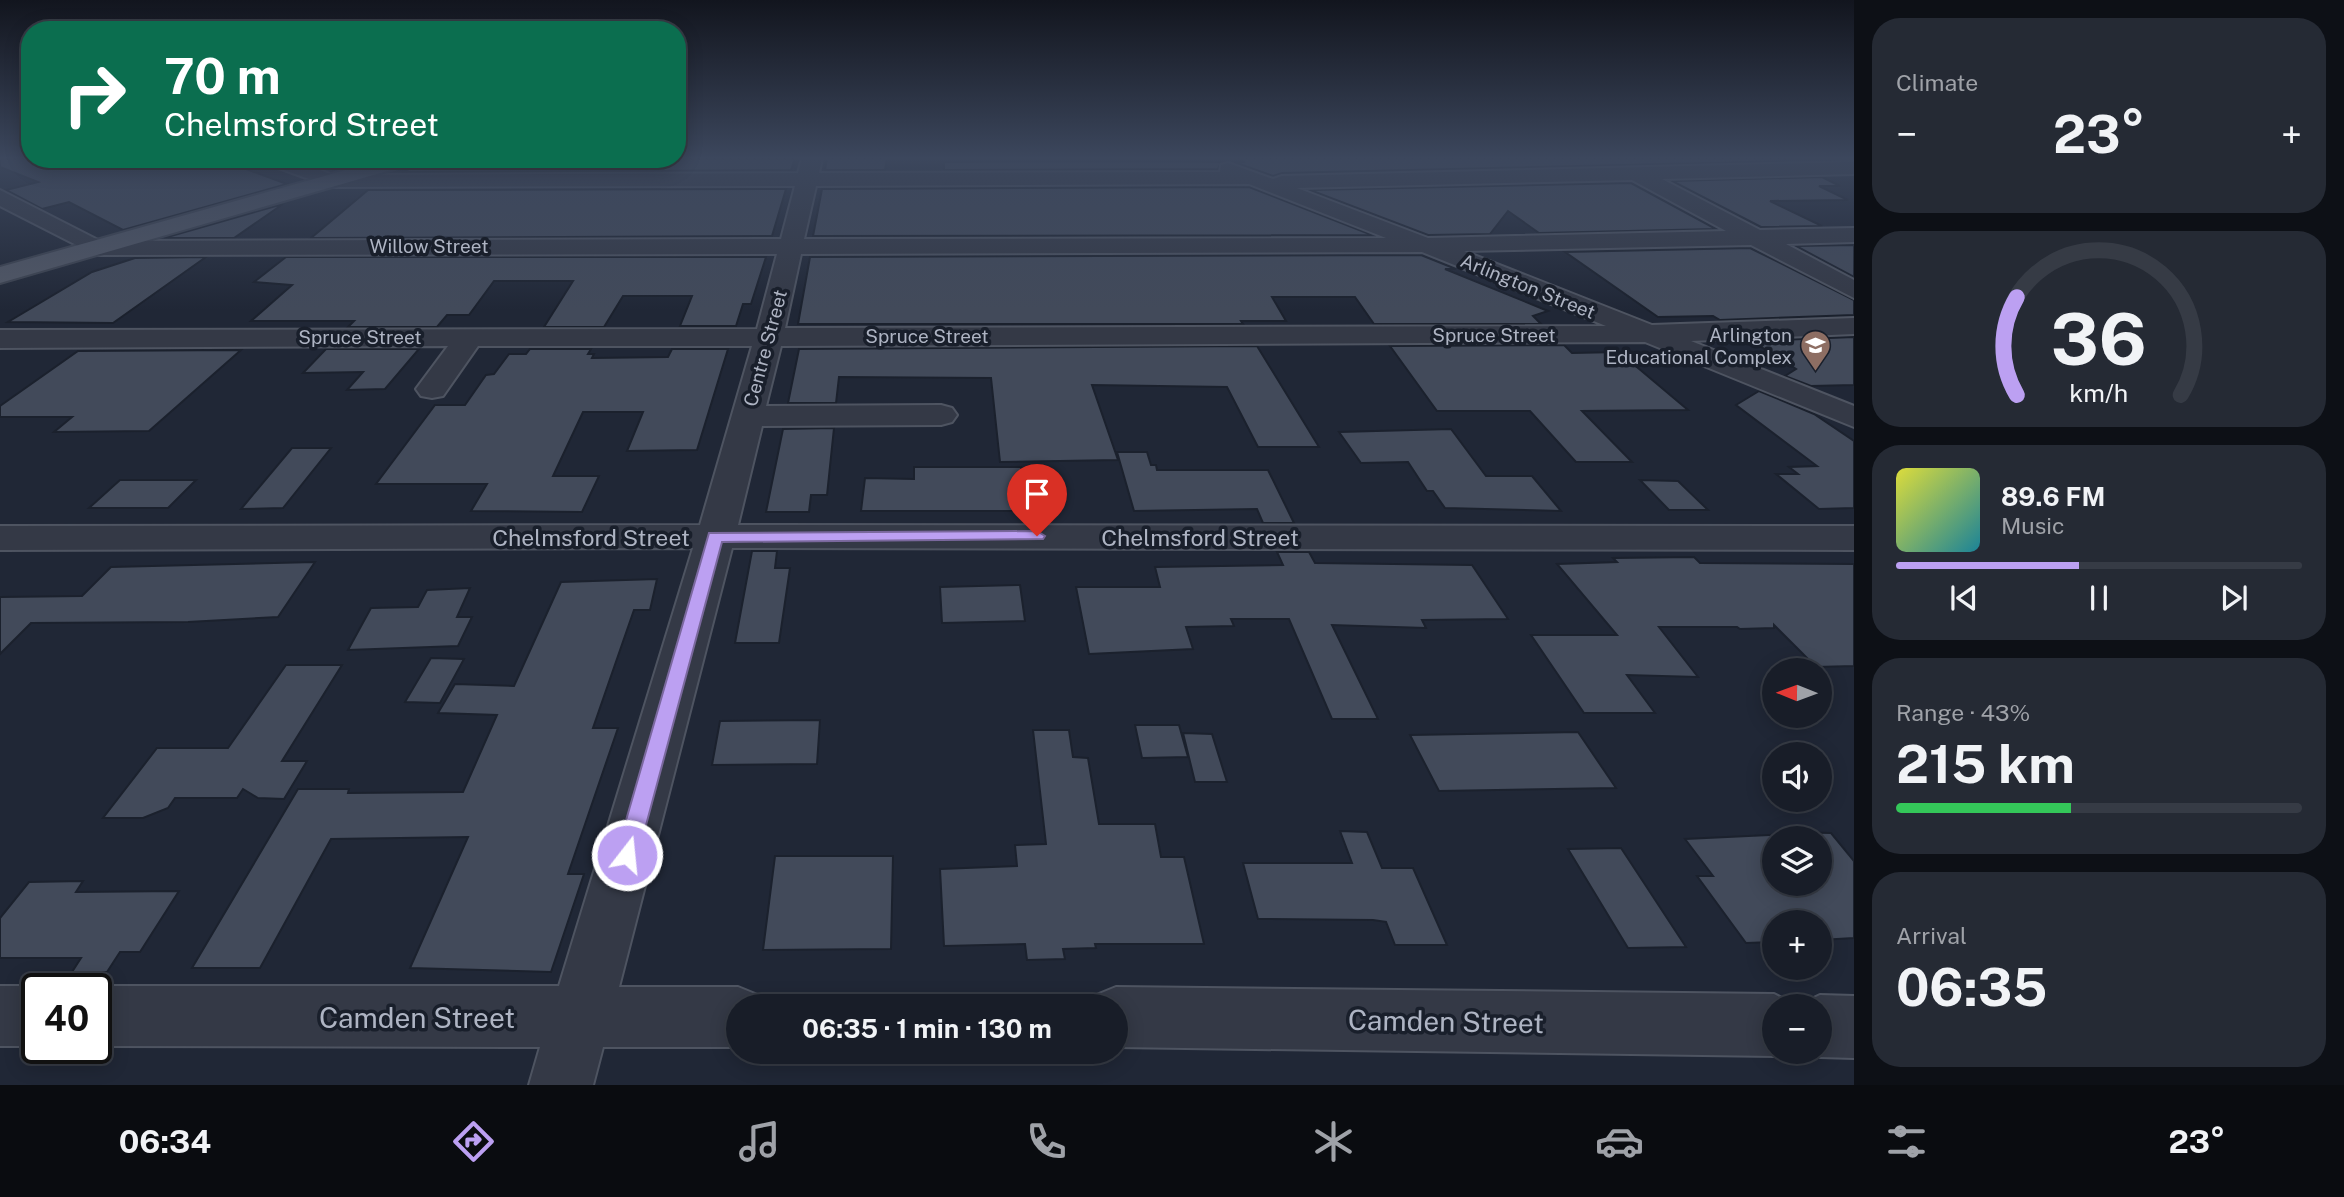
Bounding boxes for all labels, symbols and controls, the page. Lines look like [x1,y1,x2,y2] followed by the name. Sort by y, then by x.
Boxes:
[164,47,281,105] text: 70 m
[49,49,140,140] icon: right
[1896,69,1978,96] text: Climate
[2053,104,2145,165] text: 23°
[164,106,439,143] text: Chelmsford Street
[1896,112,1917,157] text: −
[2281,112,2302,157] text: +
[369,235,489,257] street label: Willow Street
[1457,249,1599,323] street label: Arlington Street
[739,287,791,409] street label: Centre Street
[2051,297,2147,382] text: 36
[1432,324,1556,346] street label: Spruce Street
[1605,324,1792,368] place label: Arlington Educational Complex
[865,325,989,347] street label: Spruce Street
[298,326,422,348] street label: Spruce Street
[1798,329,1832,373] school or university icon: Arlington Educational Complex
[2070,378,2128,408] text: km/h
[1007,464,1067,536] pin
[1018,475,1056,513] icon: arrive
[2001,481,2105,512] text: 89.6 FM
[2001,512,2065,539] text: Music
[492,524,690,551] street label: Chelmsford Street
[1101,524,1299,551] street label: Chelmsford Street
[1945,579,1983,617] icon: previous
[2080,579,2118,617] icon: pause
[2215,579,2253,617] icon: next
[1762,658,1832,728] north arrow
[1762,658,1832,1064] map controls
[1896,699,2030,726] text: Range · 43%
[1896,734,2075,795] text: 215 km
[1762,742,1832,812] button: sound
[590,818,664,892] position arrow
[1762,826,1832,896] button: layers
[1762,910,1832,980] button: +
[1896,922,1967,949] text: Arrival
[1896,957,2047,1018] text: 06:35
[21,973,112,1064] speed limit sign: 40
[1762,994,1832,1064] button: −
[319,1001,515,1034] street label: Camden Street
[1348,1003,1544,1039] street label: Camden Street
[802,1013,1052,1044] text: 06:35 · 1 min · 130 m
[449,1117,498,1166] icon: directions
[735,1117,784,1166] icon: music
[1022,1117,1071,1166] icon: phone
[1309,1117,1358,1166] icon: climate
[1595,1117,1644,1166] icon: car
[1882,1117,1931,1166] icon: filters
[119,1123,211,1160] text: 06:34
[2168,1123,2225,1160] text: 23°

